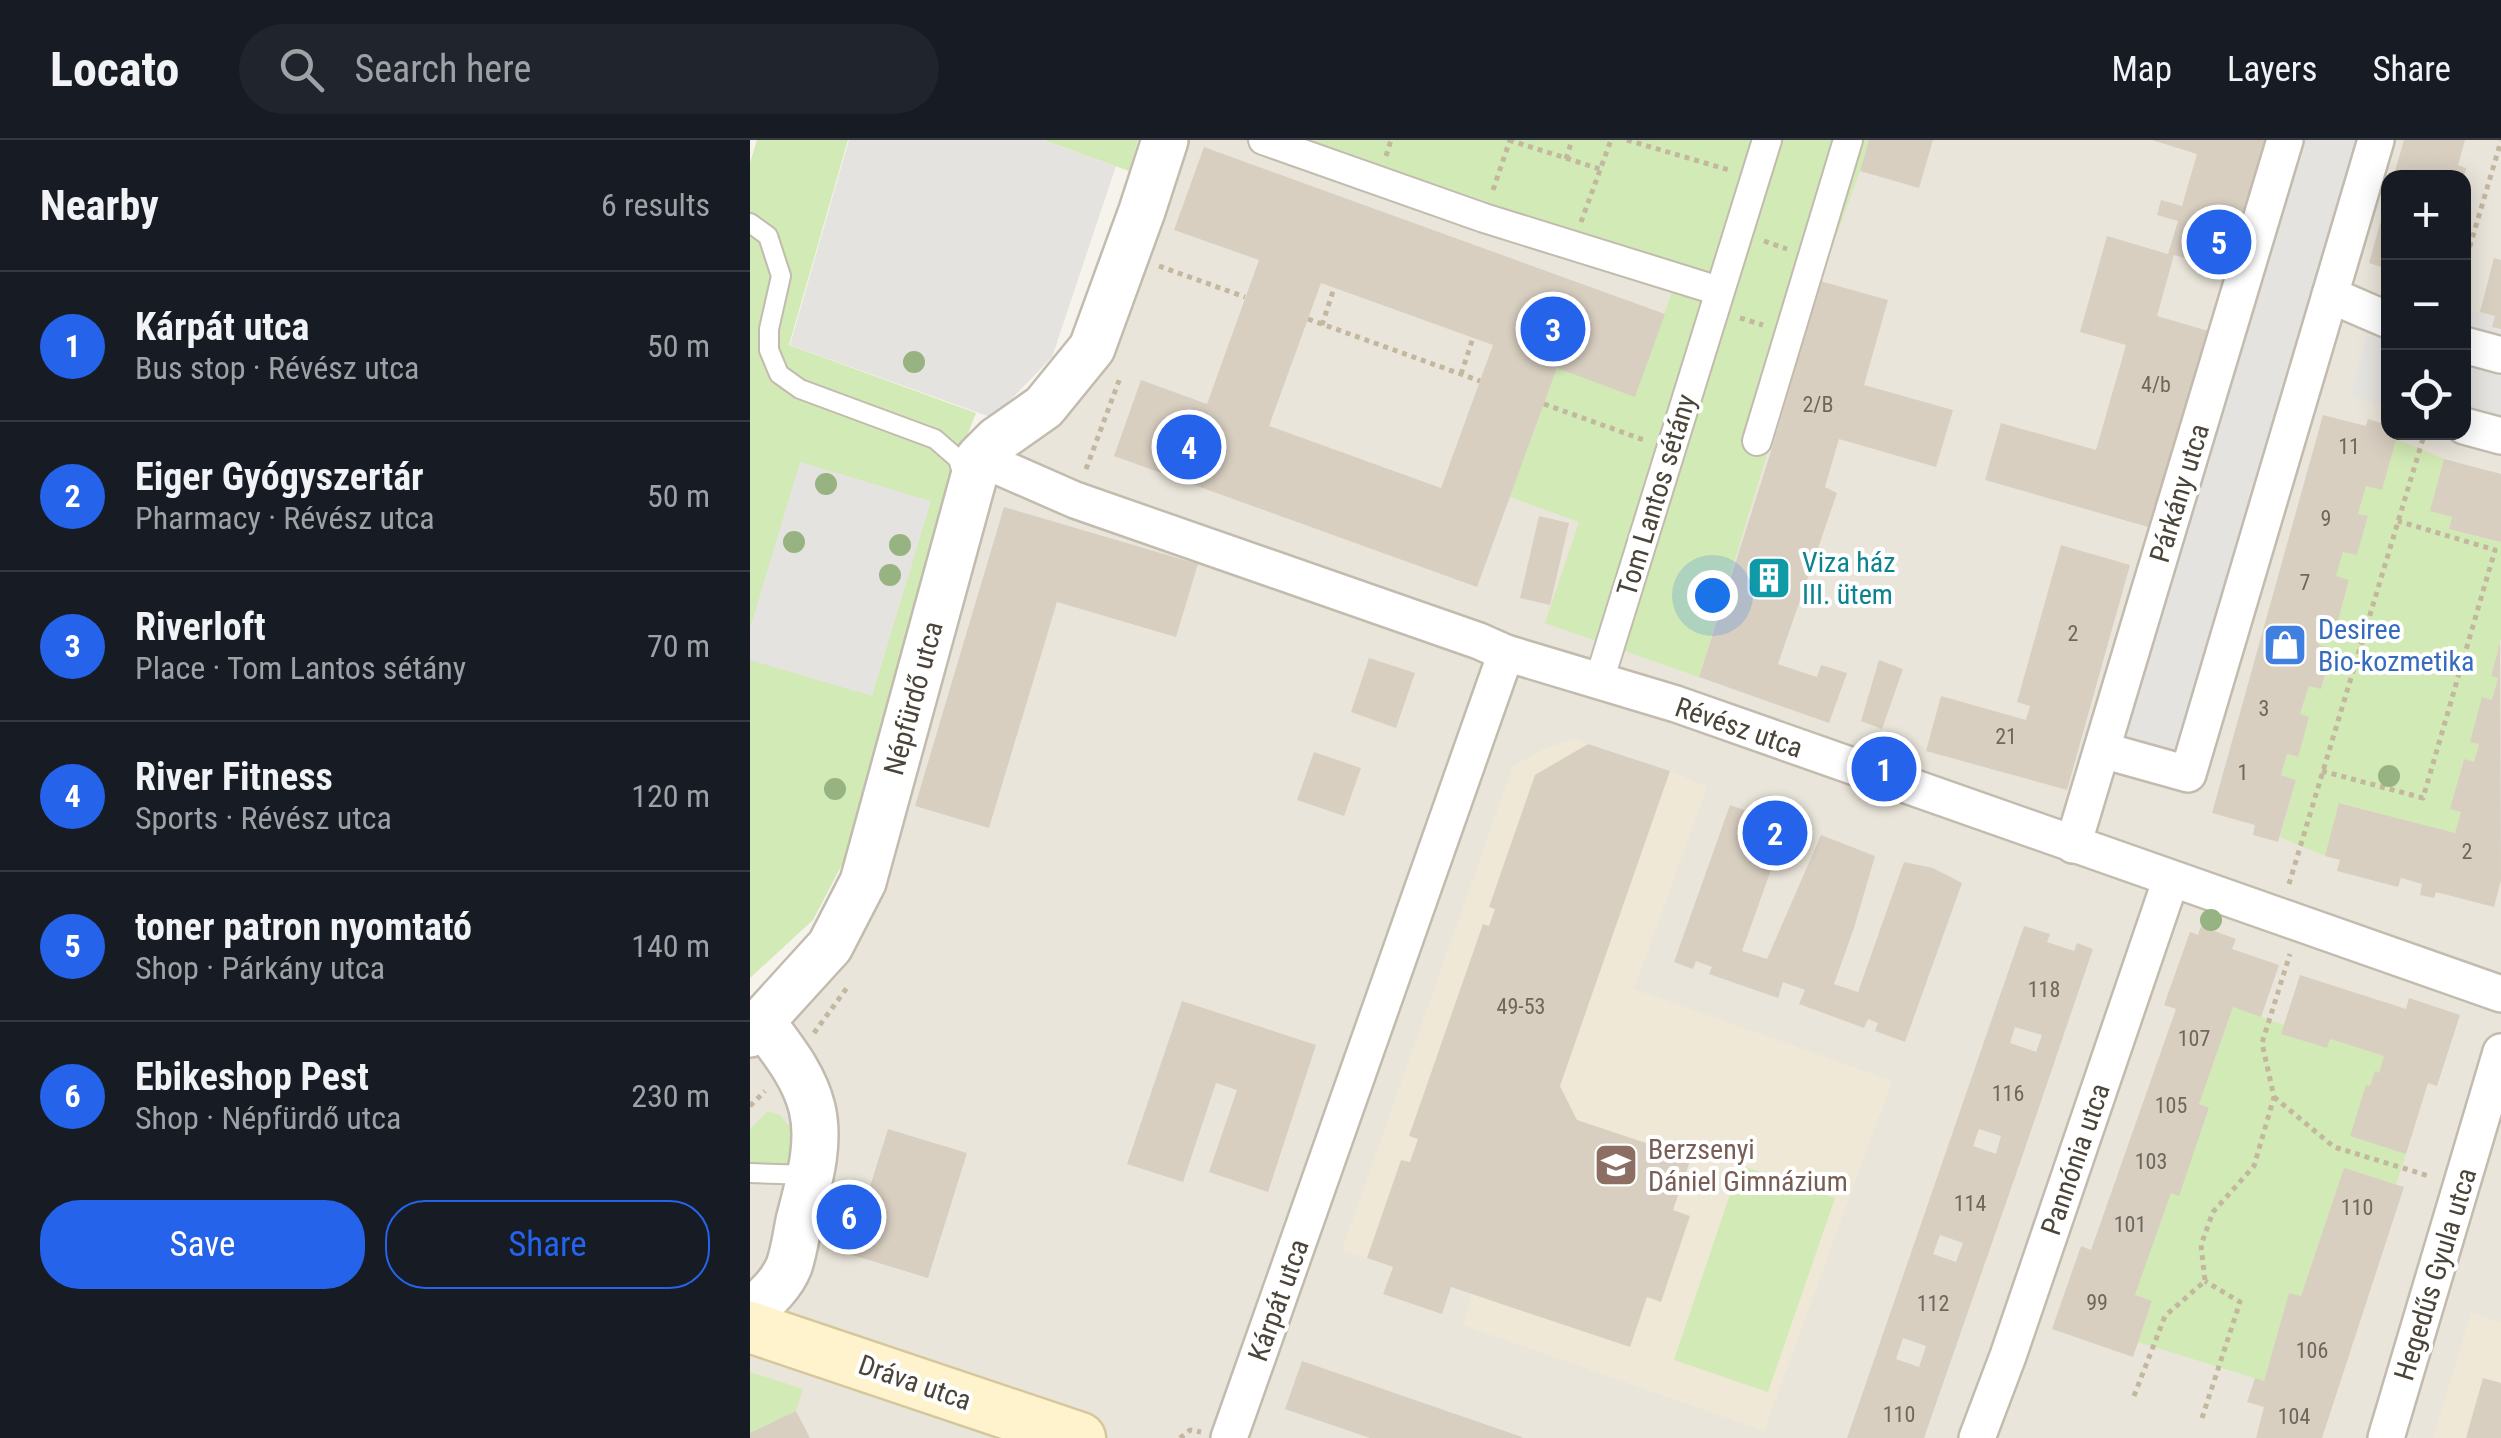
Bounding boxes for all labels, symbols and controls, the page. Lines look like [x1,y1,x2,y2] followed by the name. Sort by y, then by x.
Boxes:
[239,24,939,114] search box
[50,41,179,98] text: Locato
[274,42,329,97] icon: search
[354,47,531,91] text: Search here
[2111,49,2172,90] text: Map
[2227,49,2317,90] text: Layers
[2372,49,2451,90] text: Share
[2381,170,2471,440] map controls
[2381,170,2471,260] button: +
[40,181,159,230] text: Nearby
[601,186,710,224] text: 6 results
[2186,204,2252,280] pin: 5
[2381,260,2471,350] button: −
[1520,292,1586,366] pin: 3
[135,305,309,349] text: Kárpát utca
[64,327,81,365] text: 1
[647,327,710,365] text: 50 m
[135,349,419,387] text: Bus stop · Révész utca
[2381,350,2471,440] button: locate
[2141,372,2171,397] house number: 4/b
[1610,390,1703,600] street label: Tom Lantos sétány
[1802,392,1834,417] house number: 2/B
[1156,410,1222,484] pin: 4
[2143,420,2216,566] street label: Párkány utca
[2338,434,2360,459] house number: 11
[135,455,424,499] text: Eiger Gyógyszertár
[64,477,81,515] text: 2
[647,477,710,515] text: 50 m
[135,499,435,537] text: Pharmacy · Révész utca
[2321,506,2331,531] house number: 9
[1802,546,1895,611] place label: Viza ház III. ütem
[1746,555,1792,601] building icon: Viza ház III. ütem
[1687,570,1738,621] your location
[2300,570,2310,595] house number: 7
[135,605,266,649] text: Riverloft
[2318,613,2474,678] place label: Desiree Bio-kozmetika
[877,618,950,778] street label: Népfürdő utca
[2068,621,2078,646] house number: 2
[2262,622,2308,668] shop icon: Desiree Bio-kozmetika
[64,627,81,665] text: 3
[647,627,710,665] text: 70 m
[135,649,466,687] text: Place · Tom Lantos sétány
[1671,690,1807,765] street label: Révész utca
[2259,696,2269,721] house number: 3
[1995,724,2017,749] house number: 21
[1852,732,1916,806] pin: 1
[135,755,333,799] text: River Fitness
[2238,760,2248,785] house number: 1
[64,777,81,815] text: 4
[631,777,710,815] text: 120 m
[1742,796,1808,870] pin: 2
[135,799,392,837] text: Sports · Révész utca
[2462,839,2472,864] house number: 2
[135,905,472,949] text: toner patron nyomtató
[64,927,81,965] text: 5
[631,927,710,965] text: 140 m
[135,949,385,987] text: Shop · Párkány utca
[2028,977,2060,1002] house number: 118
[1497,994,1545,1019] house number: 49-53
[2178,1026,2210,1051] house number: 107
[135,1055,369,1099] text: Ebikeshop Pest
[64,1077,81,1115] text: 6
[631,1077,710,1115] text: 230 m
[2034,1079,2117,1239] street label: Pannónia utca
[1992,1081,2024,1106] house number: 116
[2155,1093,2187,1118] house number: 105
[135,1099,401,1137] text: Shop · Népfürdő utca
[1648,1133,1848,1198] place label: Berzsenyi Dániel Gimnázium
[1593,1142,1639,1188] school or university icon: Berzsenyi Dániel Gimnázium
[2135,1149,2167,1174] house number: 103
[2388,1164,2483,1384] street label: Hegedűs Gyula utca
[816,1180,882,1254] pin: 6
[1954,1191,1986,1216] house number: 114
[2341,1195,2373,1220] house number: 110
[40,1200,365,1289] button: Save
[385,1200,710,1289] button: Share
[2114,1212,2146,1237] house number: 101
[1241,1235,1316,1366] street label: Kárpát utca
[2086,1290,2108,1315] house number: 99
[1917,1291,1949,1316] house number: 112
[2296,1338,2328,1363] house number: 106
[854,1348,975,1417] street label: Dráva utca
[1883,1402,1915,1427] house number: 110
[2278,1404,2310,1429] house number: 104

